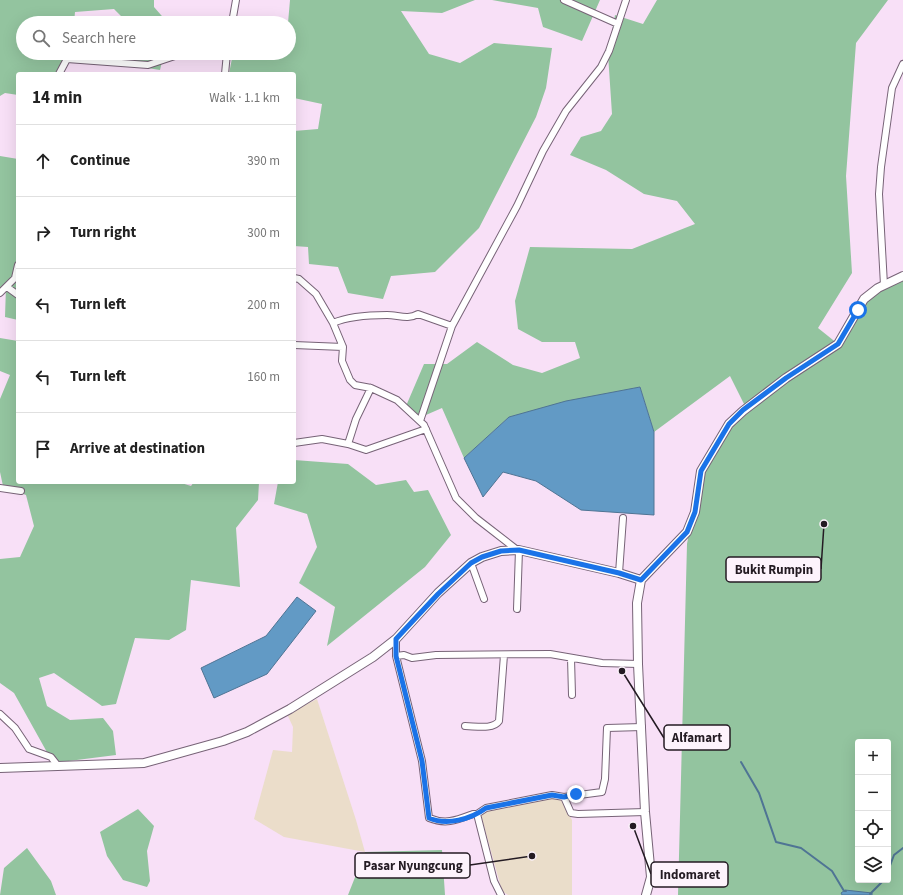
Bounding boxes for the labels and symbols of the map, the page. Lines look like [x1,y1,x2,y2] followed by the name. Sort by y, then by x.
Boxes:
[849,301,867,319] route start
[726,557,821,582] callout: Bukit Rumpin
[735,561,813,579] text: Bukit Rumpin
[664,725,730,750] callout: Alfamart
[671,729,722,747] text: Alfamart
[567,785,585,803] route end
[355,853,470,878] callout: Pasar Nyungcung
[363,857,463,875] text: Pasar Nyungcung
[651,862,728,887] callout: Indomaret
[660,866,720,884] text: Indomaret

